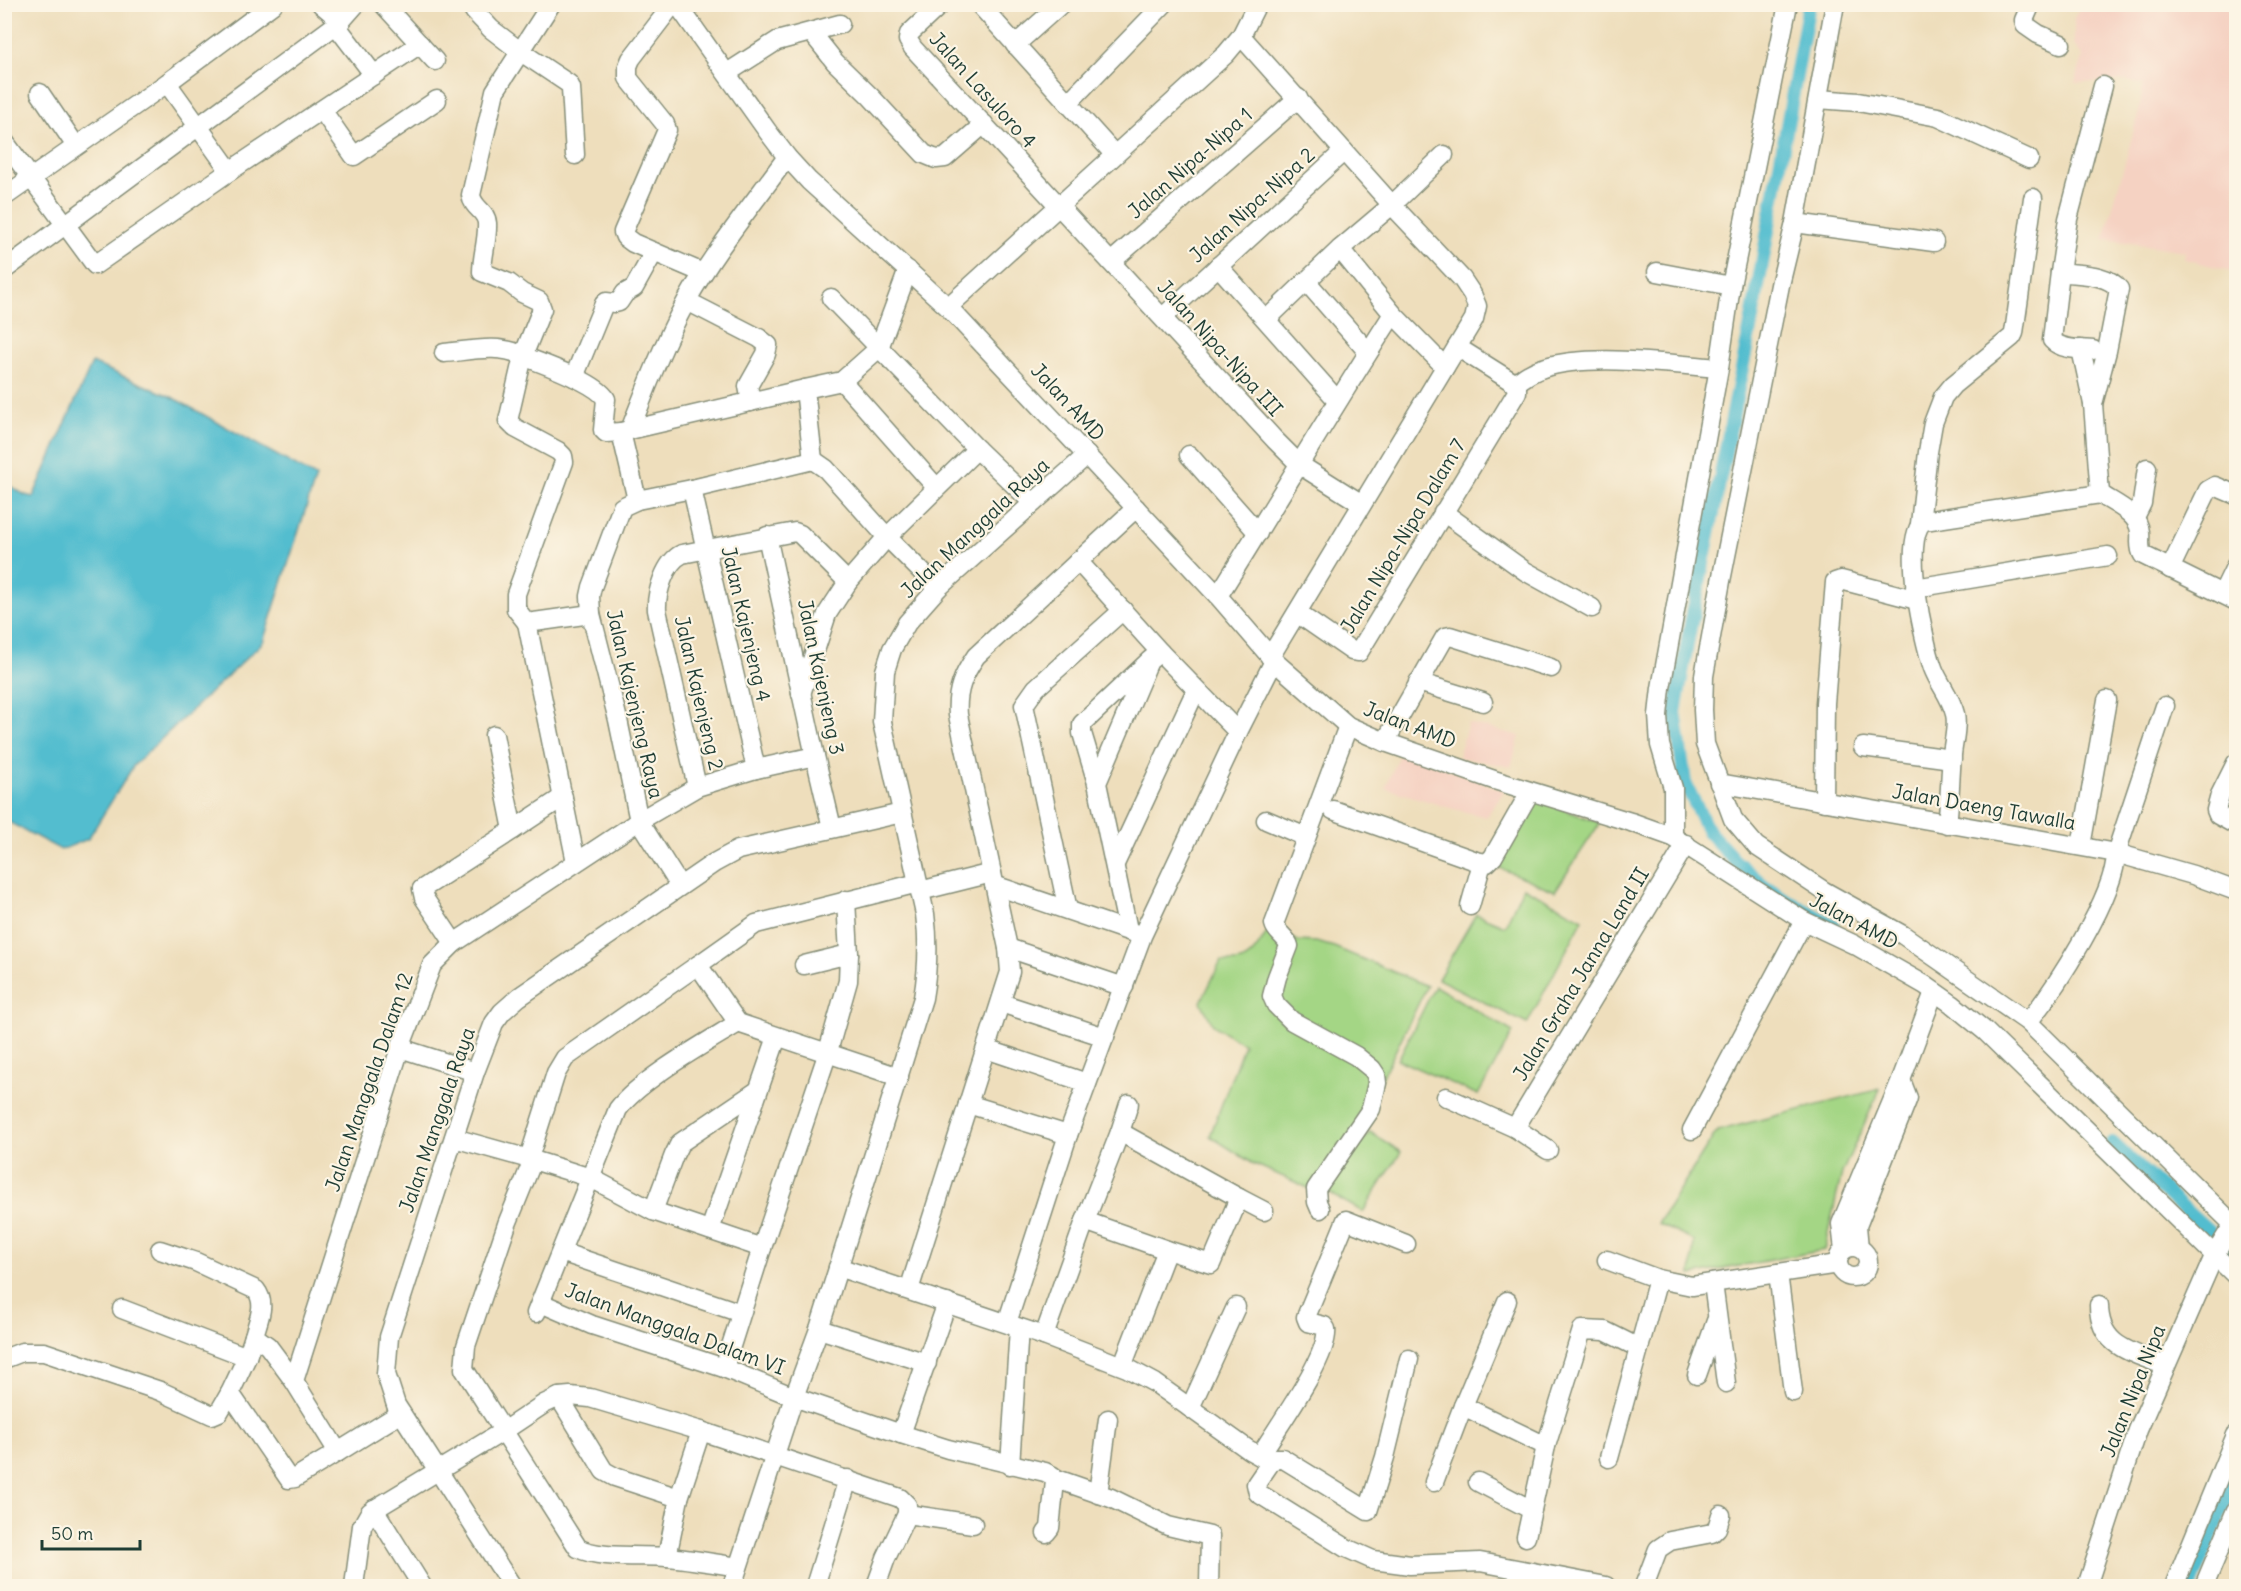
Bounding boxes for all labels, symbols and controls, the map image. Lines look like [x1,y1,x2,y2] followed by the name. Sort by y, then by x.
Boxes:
[925,26,1042,153] street label: Jalan Lasuloro 4
[1122,102,1257,223] street label: Jalan Nipa-Nipa 1
[1184,142,1319,267] street label: Jalan Nipa-Nipa 2
[1153,274,1288,421] street label: Jalan Nipa-Nipa III
[1026,358,1111,446] street label: Jalan AMD
[1335,434,1471,638] street label: Jalan Nipa-Nipa Dalam 7
[895,452,1054,603] street label: Jalan Manggala Raya
[716,544,776,704] street label: Jalan Kajenjeng 4
[793,597,850,757] street label: Jalan Kajenjeng 3
[602,607,669,801] street label: Jalan Kajenjeng Raya
[670,613,729,773] street label: Jalan Kajenjeng 2
[1360,695,1460,754] street label: Jalan AMD
[1890,778,2078,835] street label: Jalan Daeng Tawalla
[1507,863,1654,1085] street label: Jalan Graha Janna Land II
[1806,887,1903,954] street label: Jalan AMD
[319,969,418,1195] street label: Jalan Manggala Dalam 12
[393,1024,480,1216] street label: Jalan Manggala Raya
[562,1277,789,1380] street label: Jalan Manggala Dalam VI
[2095,1321,2170,1461] street label: Jalan Nipa Nipa
[42,1513,140,1551] scale bar
[51,1522,93,1545] text: 50 m

